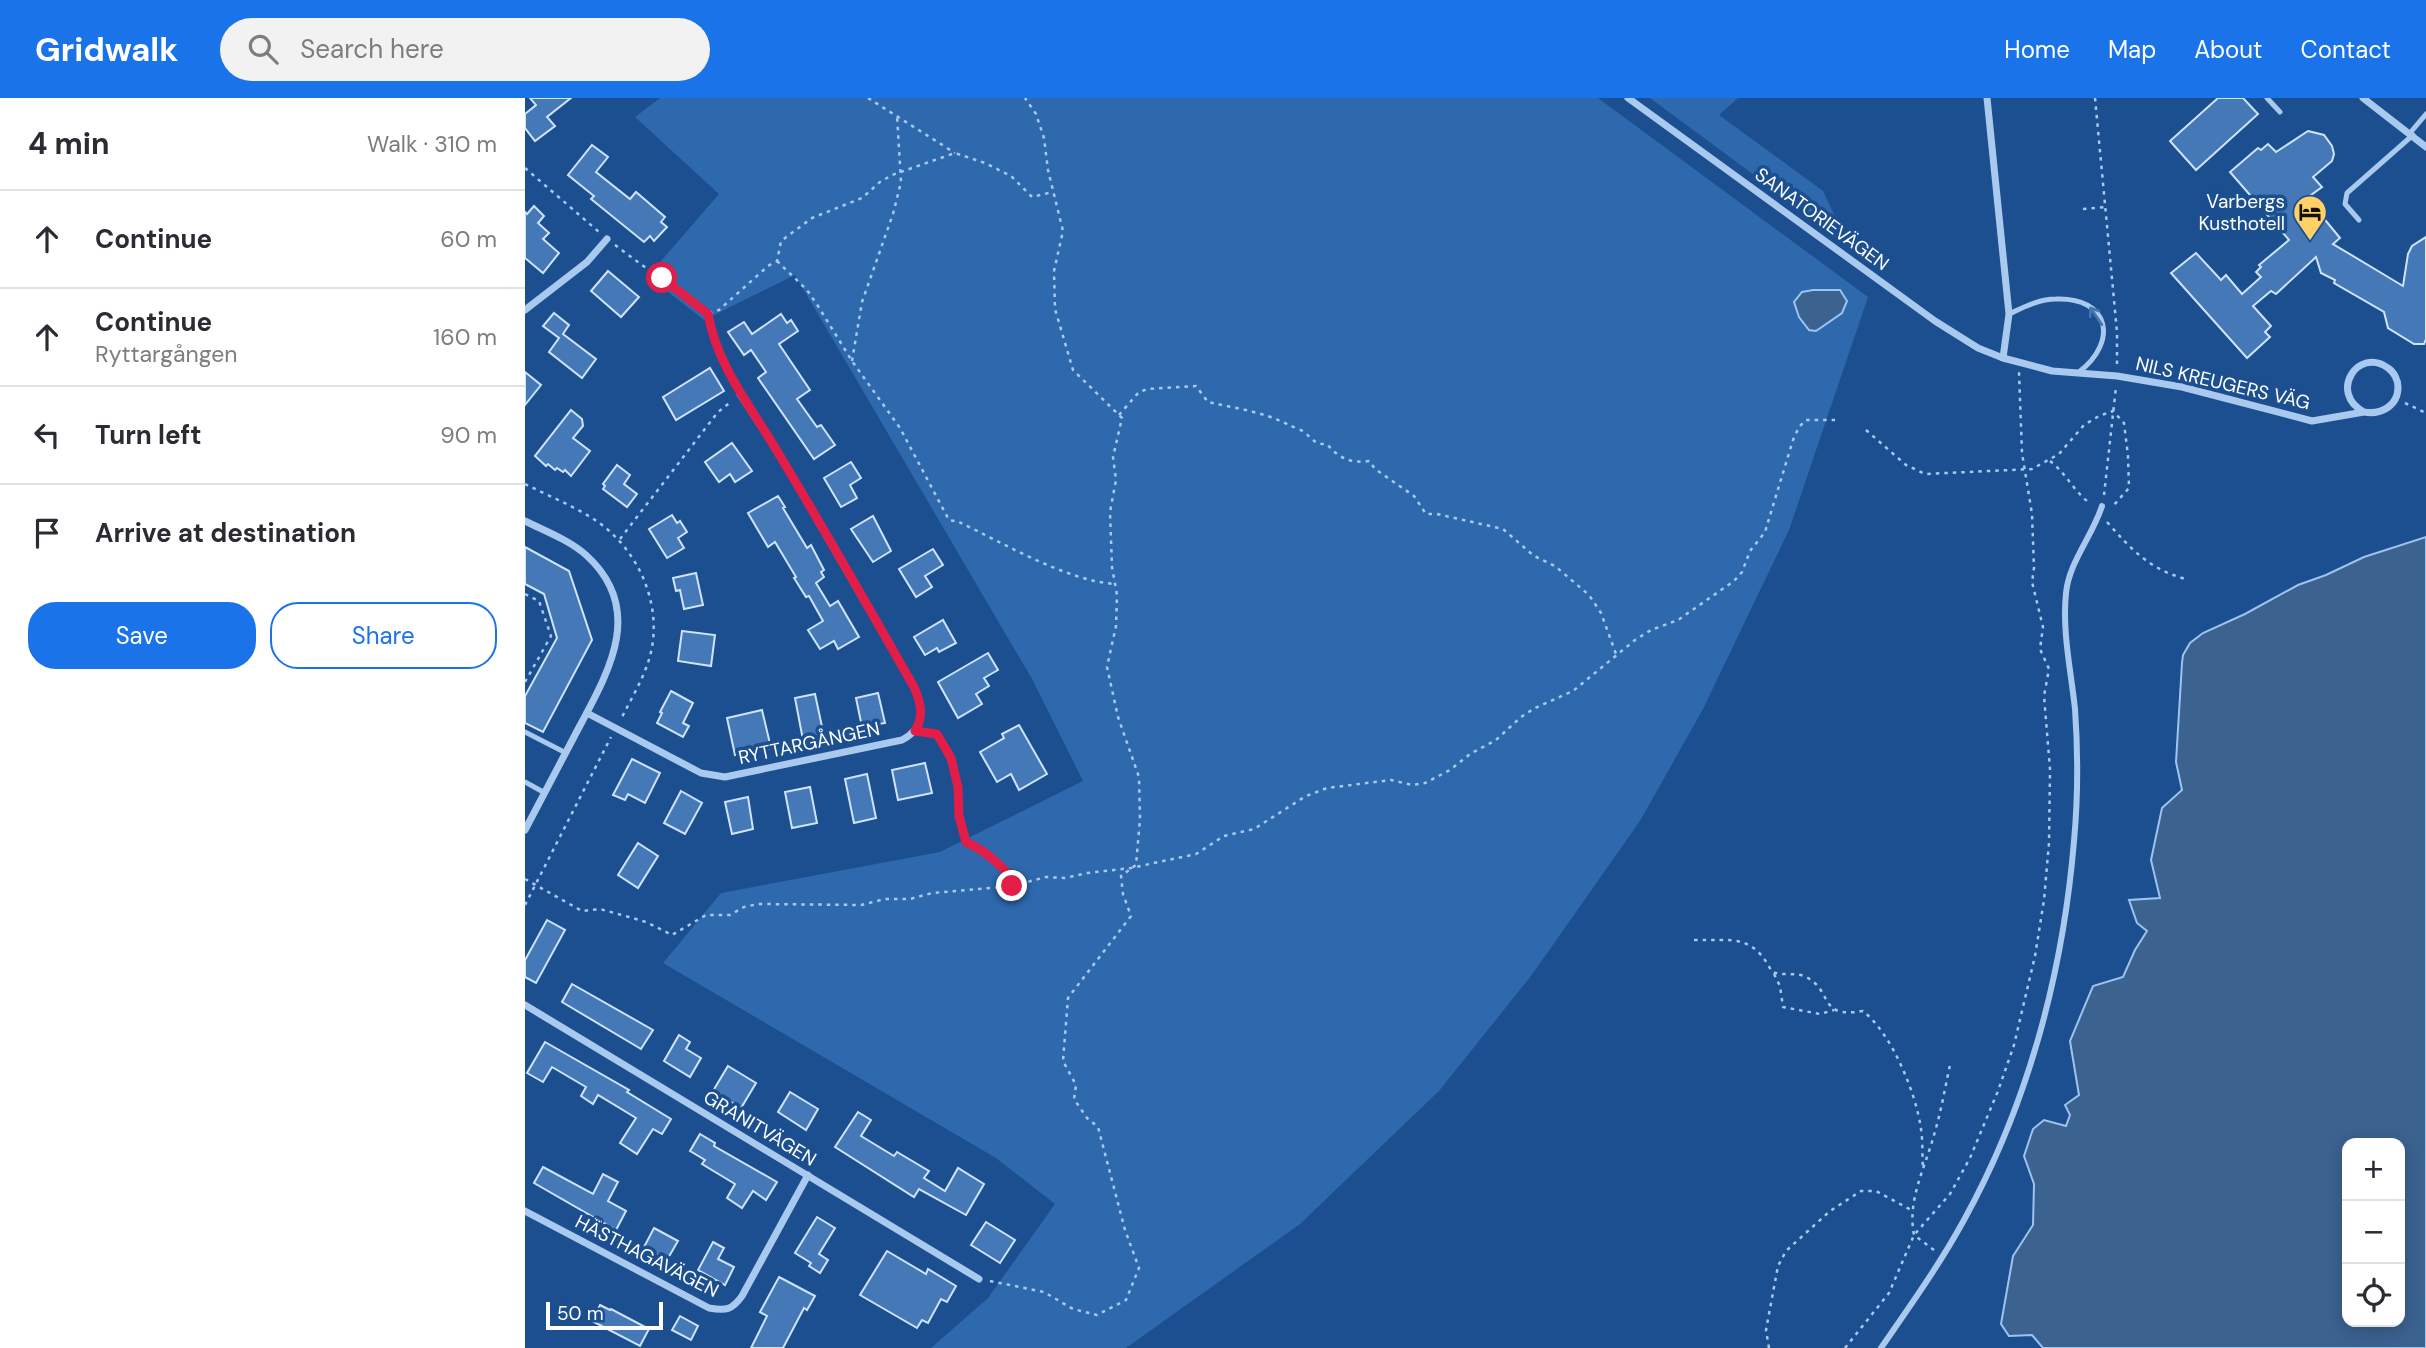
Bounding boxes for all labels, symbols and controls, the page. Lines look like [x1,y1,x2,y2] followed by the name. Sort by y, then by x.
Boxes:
[220,18,710,81] search box
[35,28,178,71] text: Gridwalk
[244,30,282,68] icon: search
[300,32,444,66] text: Search here
[2004,34,2070,65] text: Home
[2108,34,2156,65] text: Map
[2194,34,2263,65] text: About
[2301,34,2391,65] text: Contact
[28,124,110,163] text: 4 min
[367,129,497,159] text: Walk · 310 m
[1750,162,1894,276] street label: SANATORIEVÄGEN
[2199,189,2285,236] place label: Varbergs Kusthotell
[2291,193,2329,242] hotel icon: Varbergs Kusthotell
[28,220,66,258] icon: ahead
[95,222,212,256] text: Continue
[440,224,497,254] text: 60 m
[646,262,677,293] route start
[95,305,212,339] text: Continue
[2088,306,2103,326] one-way arrow
[28,318,66,356] icon: ahead
[433,322,497,352] text: 160 m
[95,339,237,369] text: Ryttargången
[2133,351,2313,415] street label: NILS KREUGERS VÄG
[28,416,66,454] icon: left
[95,418,202,452] text: Turn left
[440,420,497,450] text: 90 m
[28,514,66,552] icon: arrive
[95,516,356,550] text: Arrive at destination
[28,602,256,669] button: Save
[270,602,497,669] button: Share
[736,716,882,770] street label: RYTTARGÅNGEN
[996,870,1027,901] route end
[699,1084,821,1172] street label: GRANITVÄGEN
[2342,1138,2405,1327] map controls
[2342,1138,2405,1201] button: +
[2342,1201,2405,1264] button: −
[571,1209,723,1303] street label: HÄSTHAGAVÄGEN
[2342,1264,2405,1327] button: locate
[546,1299,663,1331] scale bar
[557,1301,604,1326] text: 50 m

